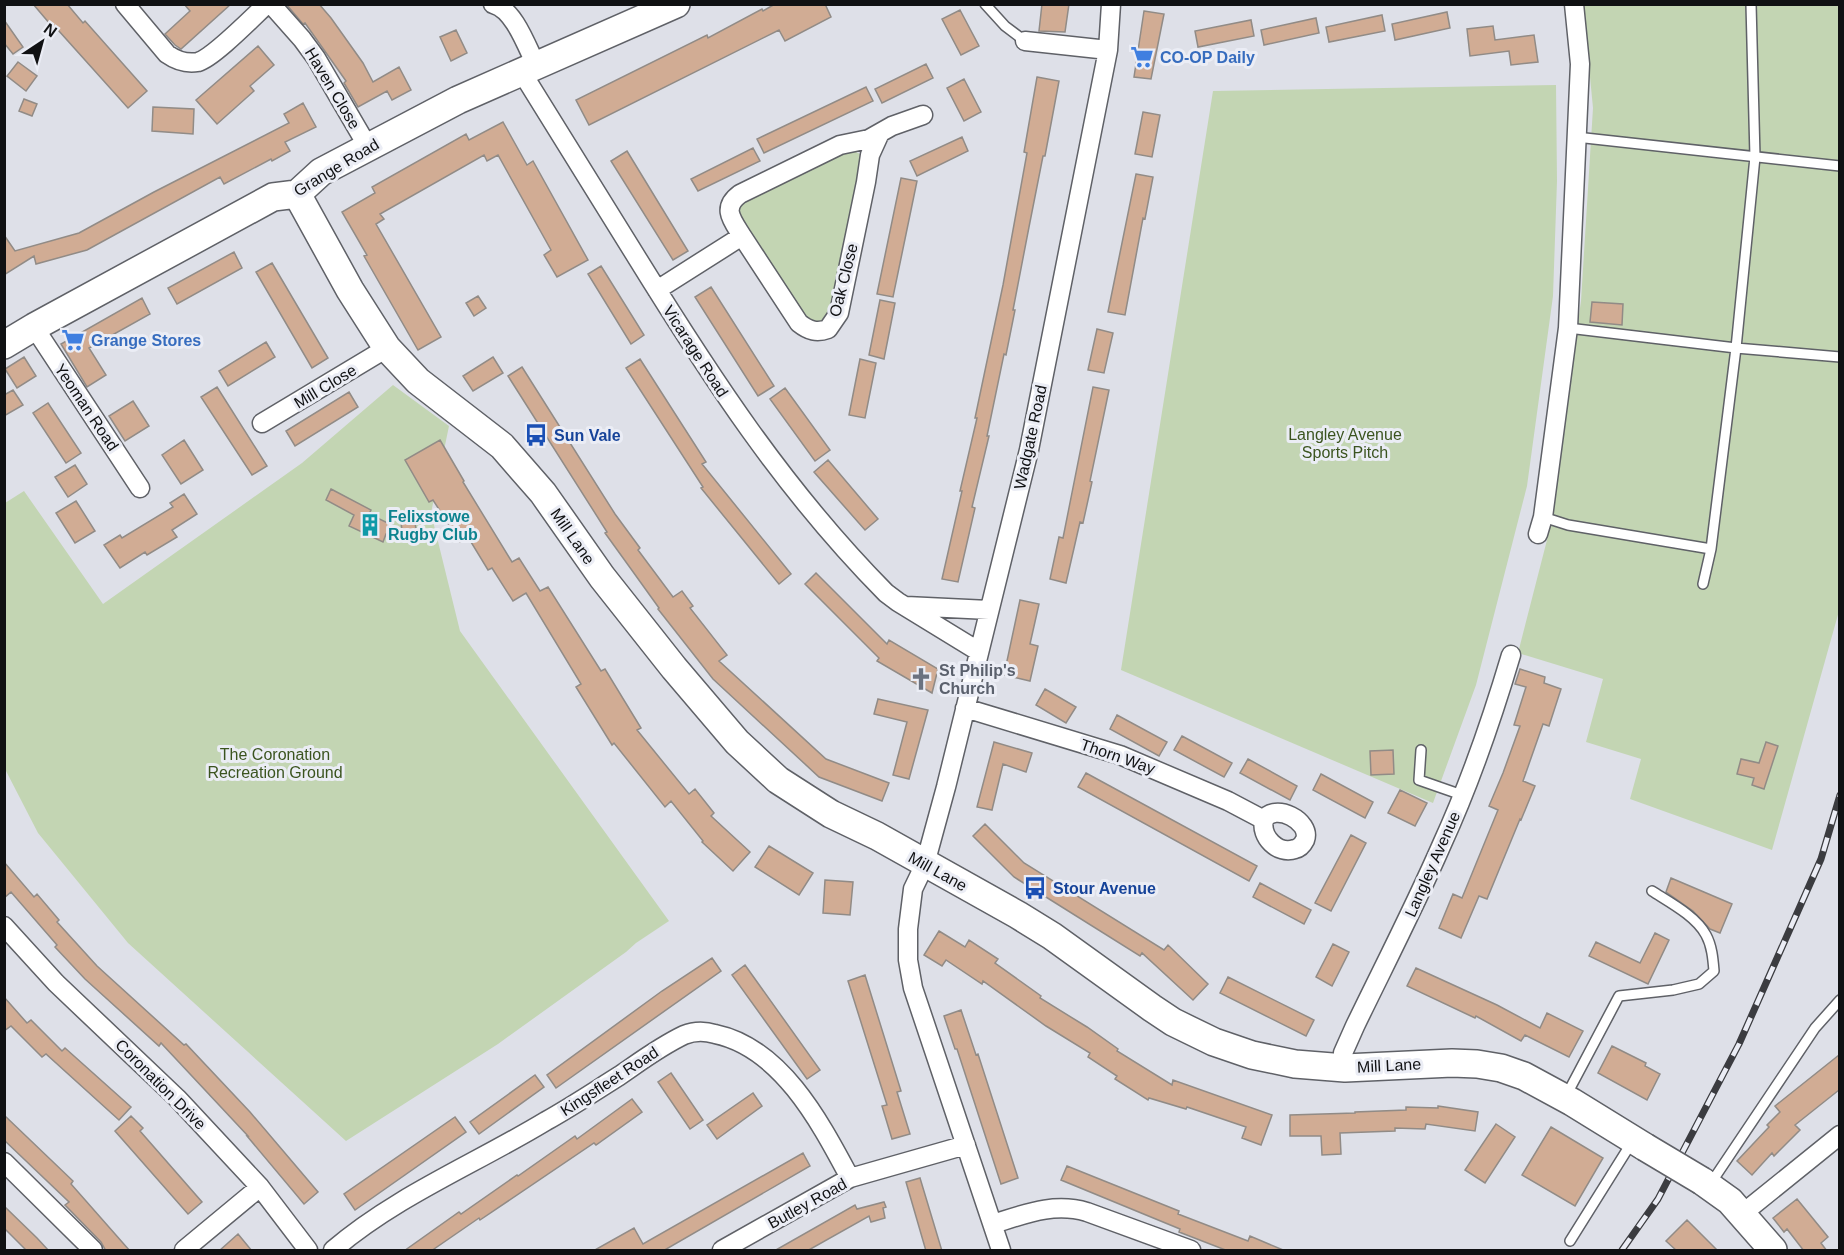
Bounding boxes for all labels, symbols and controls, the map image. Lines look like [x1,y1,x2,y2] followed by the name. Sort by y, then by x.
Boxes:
[12,12,72,72] north arrow
[41,20,60,41] text: N
[1129,44,1155,70] supermarket icon: CO-OP Daily
[302,45,363,132] street label: Haven Close
[1160,49,1255,66] place label: CO-OP Daily
[291,135,382,199] street label: Grange Road
[826,242,861,318] street label: Oak Close
[660,302,731,400] street label: Vicarage Road
[60,327,86,353] supermarket icon: Grange Stores
[91,332,201,349] place label: Grange Stores
[51,361,122,454] street label: Yeoman Road
[291,361,359,412] street label: Mill Close
[1011,383,1050,491] street label: Wadgate Road
[523,422,549,448] bus stop icon: Sun Vale
[1288,426,1402,461] park label: Langley Avenue Sports Pitch
[554,427,621,444] place label: Sun Vale
[547,505,598,567] street label: Mill Lane
[388,508,478,543] place label: Felixstowe Rugby Club
[357,512,383,538] building icon: Felixstowe Rugby Club
[939,662,1016,697] place label: St Philip's Church
[908,666,934,692] church icon: St Philip's Church
[1078,736,1157,777] street label: Thorn Way
[207,746,343,781] park label: The Coronation Recreation Ground
[1402,809,1463,920] street label: Langley Avenue
[906,848,970,894] street label: Mill Lane
[1022,875,1048,901] bus stop icon: Stour Avenue
[1053,880,1156,897] place label: Stour Avenue
[112,1036,209,1133] street label: Coronation Drive
[557,1044,661,1119] street label: Kingsfleet Road
[1357,1055,1422,1076] street label: Mill Lane
[765,1175,849,1232] street label: Butley Road

